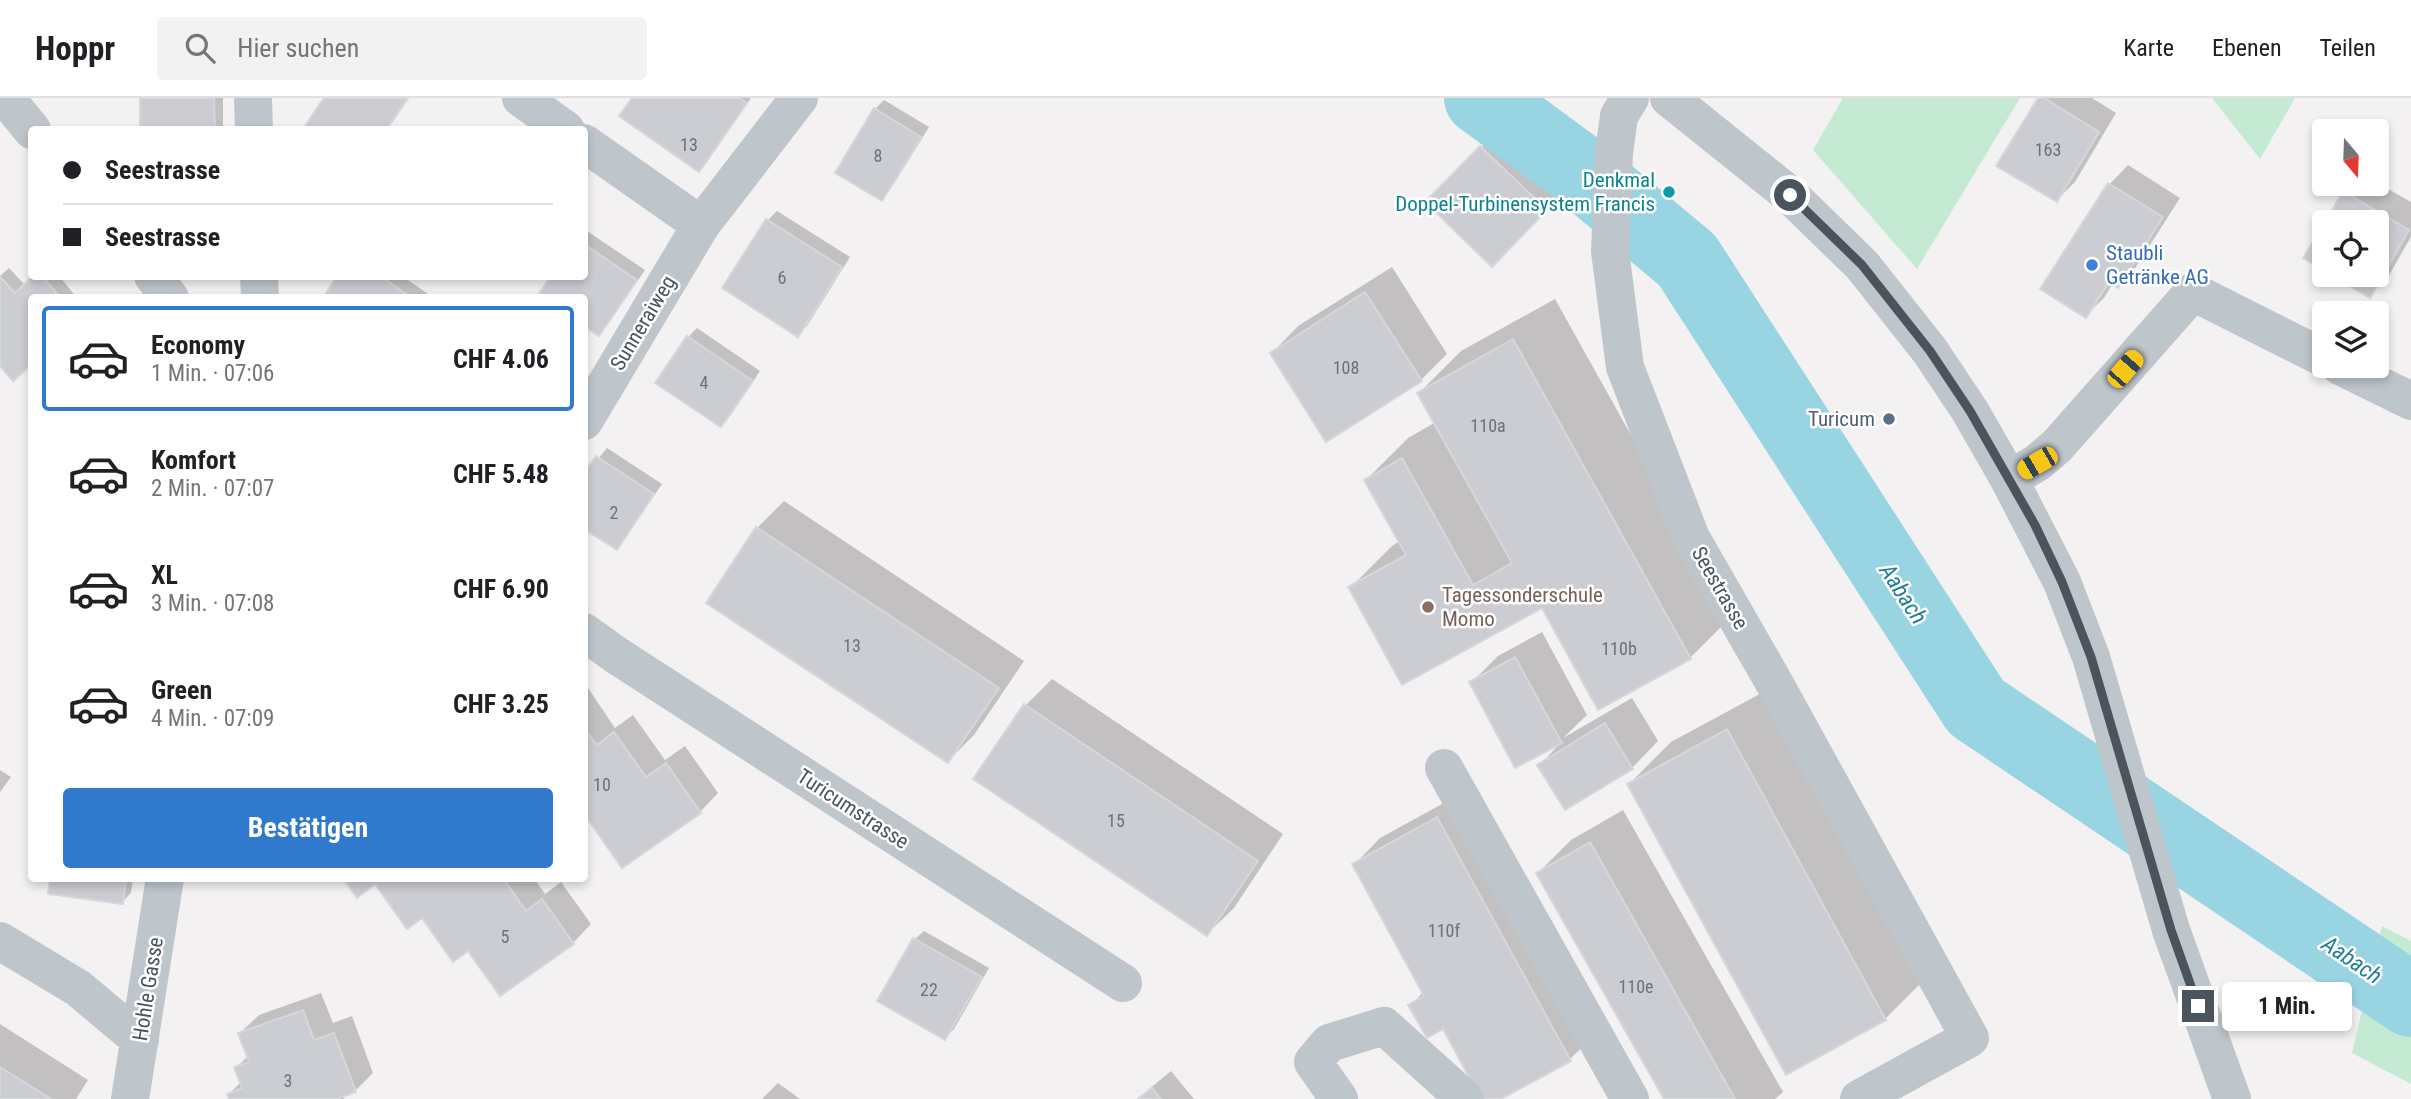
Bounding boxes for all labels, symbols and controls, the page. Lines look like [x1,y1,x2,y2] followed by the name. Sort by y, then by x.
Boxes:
[157,17,647,80] search box
[35,29,115,68] text: Hoppr
[181,29,219,67] icon: search
[237,33,359,63] text: Hier suchen
[2123,34,2174,62] text: Karte
[2212,34,2282,62] text: Ebenen
[2320,34,2376,62] text: Teilen
[2312,119,2389,196] north arrow
[2312,119,2389,378] map controls
[680,134,698,155] house number: 13
[2035,139,2061,160] house number: 163
[874,145,882,166] house number: 8
[105,155,220,185] text: Seestrasse
[1395,168,1655,216] place label: Denkmal Doppel-Turbinensystem Francis
[1774,179,1806,211] route start
[1661,184,1677,200] marker: Denkmal Doppel-Turbinensystem Francis
[2312,210,2389,287] button: locate
[105,222,220,252] text: Seestrasse
[2106,241,2209,289] place label: Staubli Getränke AG
[2084,257,2100,273] marker: Staubli Getränke AG
[778,267,786,288] house number: 6
[605,271,681,375] street label: Sunneraiweg
[2312,301,2389,378] button: layers
[67,327,130,390] icon: car
[151,330,245,360] text: Economy
[453,344,549,374] text: CHF 4.06
[2104,346,2147,392] car
[1333,357,1359,378] house number: 108
[151,360,274,387] text: 1 Min. · 07:06
[700,372,709,393] house number: 4
[1808,407,1875,431] place label: Turicum
[1881,411,1897,427] marker: Turicum
[1470,415,1506,436] house number: 110a
[67,442,130,505] icon: car
[2014,443,2061,483] car
[151,445,236,475] text: Komfort
[453,459,549,489] text: CHF 5.48
[151,475,274,502] text: 2 Min. · 07:07
[610,502,619,523] house number: 2
[1687,542,1753,634] street label: Seestrasse
[67,557,130,620] icon: car
[1873,558,1932,629] water label: Aabach
[151,560,178,590] text: XL
[453,574,549,604] text: CHF 6.90
[1442,583,1603,631] place label: Tagessonderschule Momo
[151,590,274,617] text: 3 Min. · 07:08
[1420,599,1436,615] marker: Tagessonderschule Momo
[843,635,861,656] house number: 13
[1601,638,1637,659] house number: 110b
[67,672,130,735] icon: car
[151,675,212,705] text: Green
[453,689,549,719] text: CHF 3.25
[151,705,274,732] text: 4 Min. · 07:09
[793,764,913,854] street label: Turicumstrasse
[593,774,611,795] house number: 10
[63,788,553,868] button: Bestätigen
[1107,810,1125,831] house number: 15
[1428,920,1460,941] house number: 110f
[501,926,510,947] house number: 5
[2316,930,2387,990] water label: Aabach
[128,935,168,1043] street label: Hohle Gasse
[1618,976,1654,997] house number: 110e
[920,979,938,1000] house number: 22
[2222,982,2352,1030] callout: 1 Min.
[2182,990,2214,1022] route end
[2258,993,2316,1020] text: 1 Min.
[284,1070,292,1091] house number: 3

